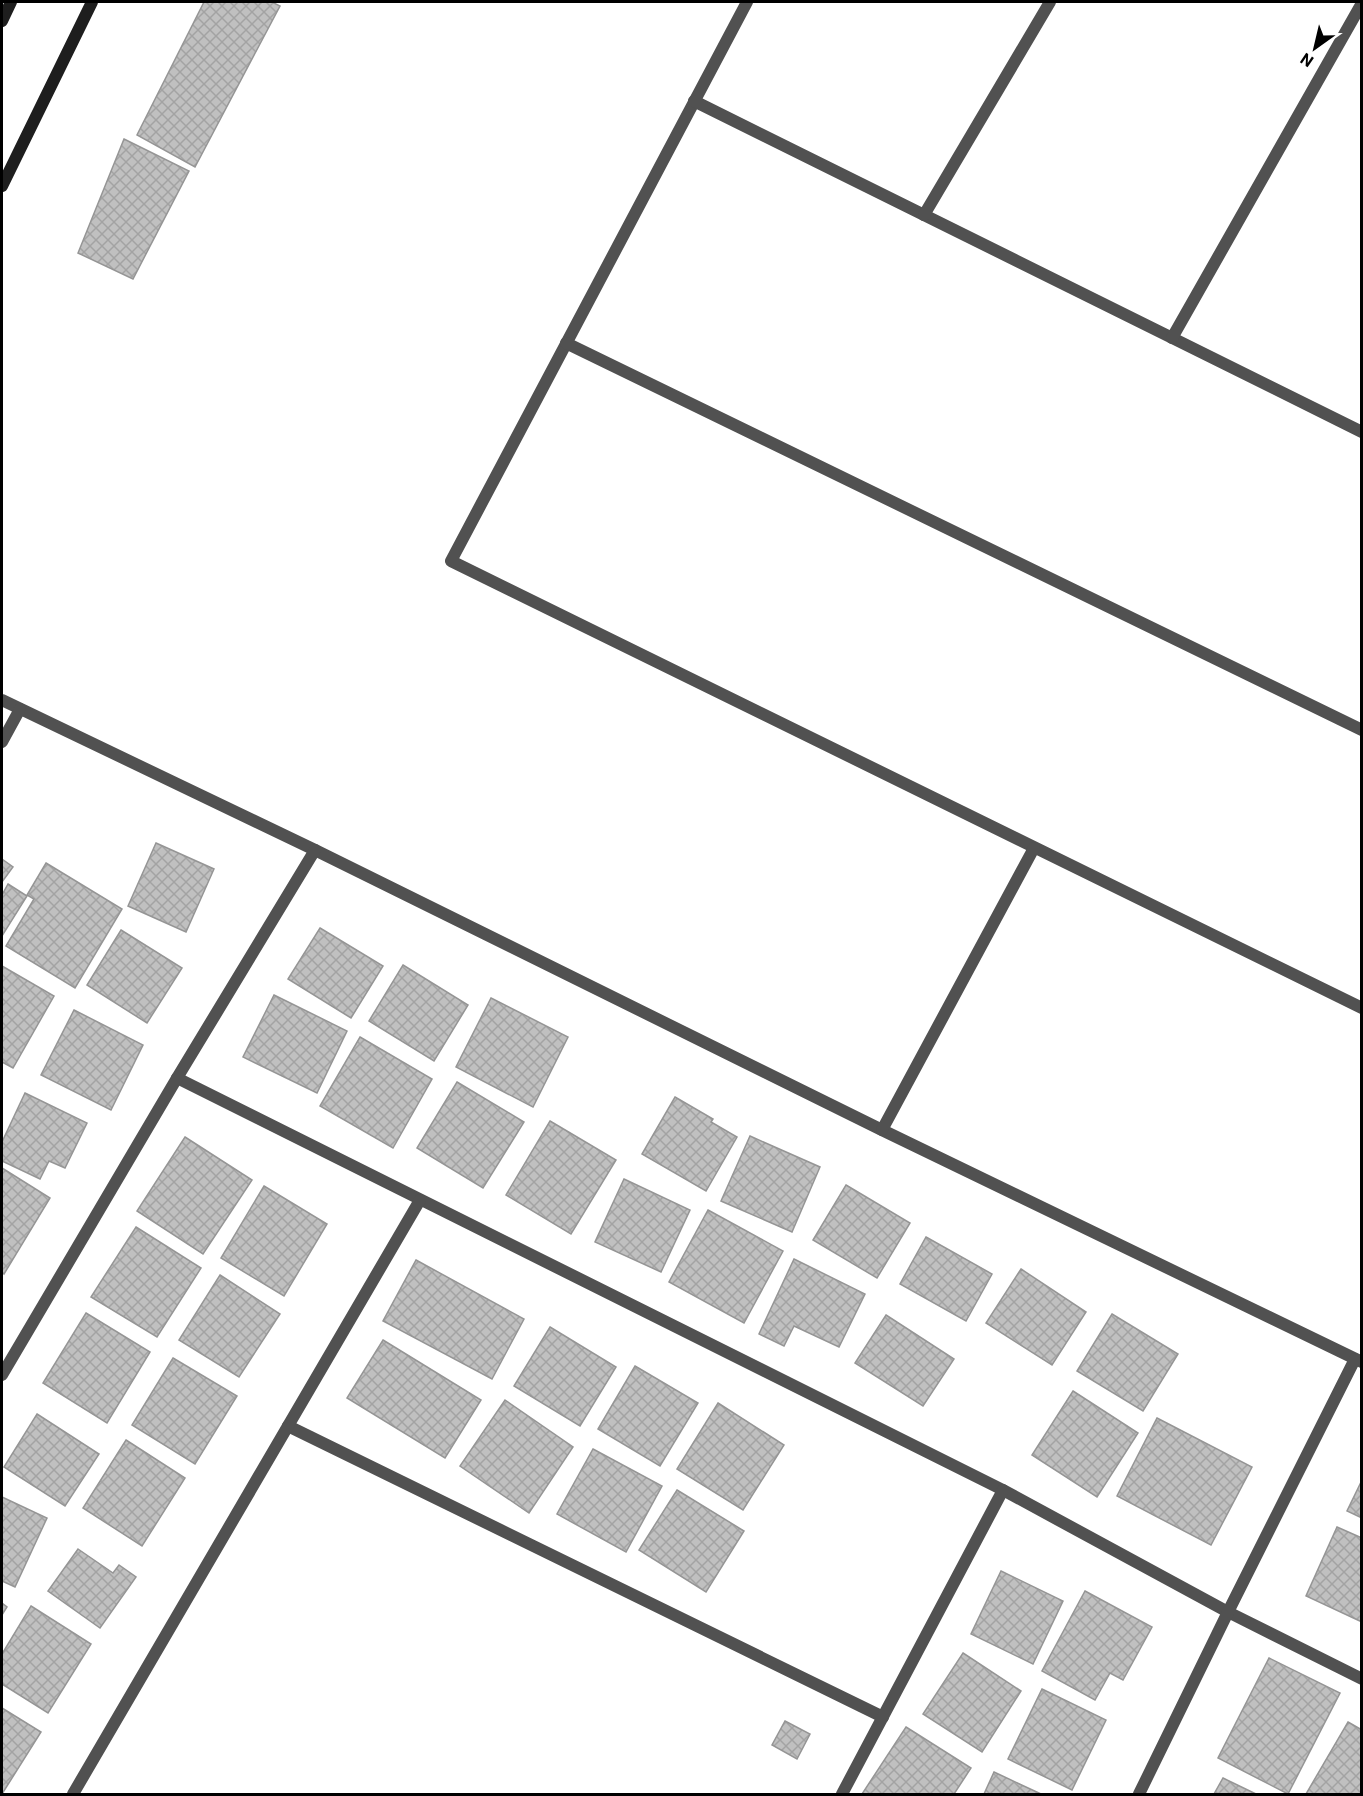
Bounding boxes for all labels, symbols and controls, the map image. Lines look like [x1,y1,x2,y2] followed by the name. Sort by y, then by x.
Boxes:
[1285,18,1345,78] north arrow
[1297,49,1317,71] text: N

